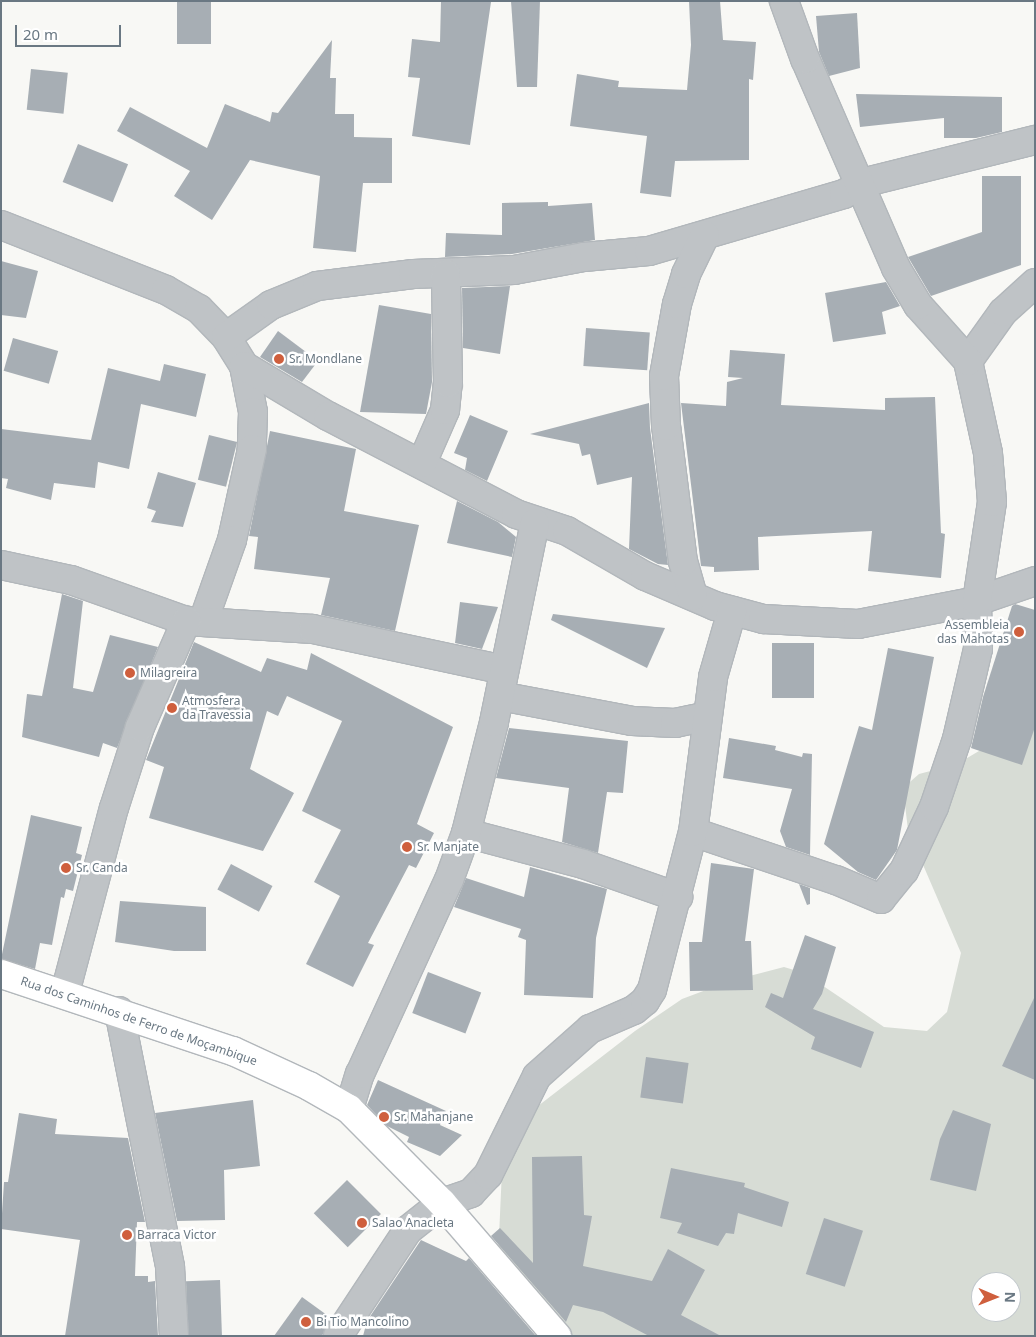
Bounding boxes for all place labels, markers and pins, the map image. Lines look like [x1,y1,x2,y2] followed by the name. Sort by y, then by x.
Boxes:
[289,352,362,366] place label: Sr. Mondlane
[273,353,285,365] marker: Sr. Mondlane
[937,618,1009,646] place label: Assembleia das Mahotas
[1013,626,1025,638] marker: Assembleia das Mahotas
[140,666,197,680] place label: Milagreira
[124,667,136,679] marker: Milagreira
[182,694,251,722] place label: Atmosfera da Travessia
[166,702,178,714] marker: Atmosfera da Travessia
[417,840,479,854] place label: Sr. Manjate
[401,841,413,853] marker: Sr. Manjate
[76,861,128,875] place label: Sr. Canda
[60,862,72,874] marker: Sr. Canda
[394,1110,473,1124] place label: Sr. Mahanjane
[378,1111,390,1123] marker: Sr. Mahanjane
[372,1216,454,1230] place label: Salao Anacleta
[356,1217,368,1229] marker: Salao Anacleta
[137,1228,216,1242] place label: Barraca Victor
[121,1229,133,1241] marker: Barraca Victor
[316,1315,409,1329] place label: Bi Tio Mancolino
[300,1316,312,1328] marker: Bi Tio Mancolino

